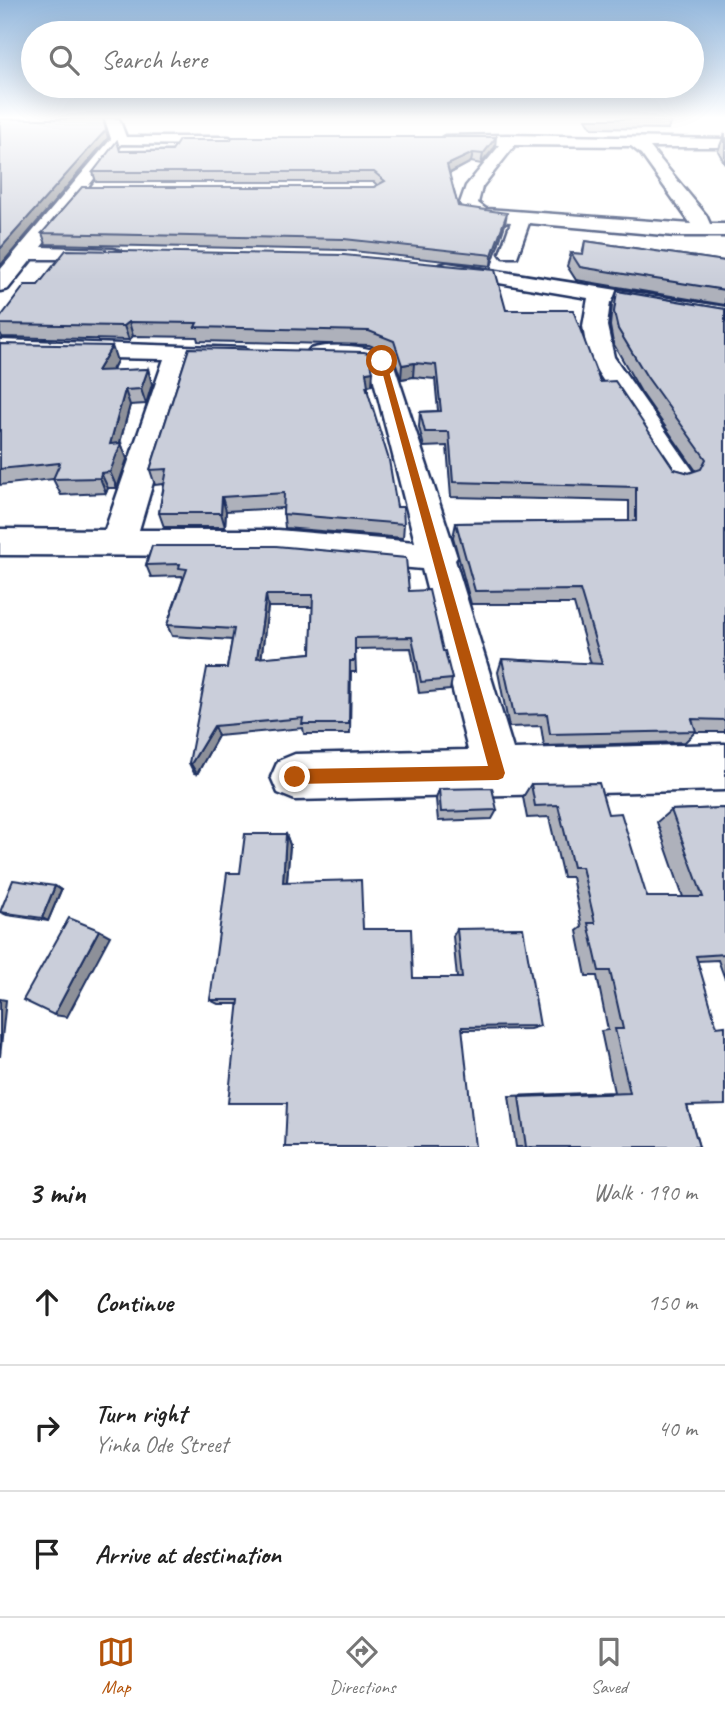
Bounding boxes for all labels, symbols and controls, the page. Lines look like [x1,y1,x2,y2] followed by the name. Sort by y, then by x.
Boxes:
[21,21,704,98] search box
[45,41,83,79] icon: search
[101,43,207,76] text: Search here
[366,345,397,376] route start
[279,761,310,792] route end
[28,1174,85,1212] text: 3 min
[593,1178,697,1207] text: Walk · 190 m
[28,1283,66,1321] icon: ahead
[95,1286,173,1319] text: Continue
[648,1288,697,1317] text: 150 m
[95,1397,186,1430] text: Turn right
[28,1409,66,1447] icon: right
[658,1414,697,1443] text: 40 m
[95,1430,228,1459] text: Yinka Ode Street
[28,1535,66,1573] icon: arrive
[95,1538,281,1571] text: Arrive at destination
[97,1633,135,1699] tab: Map
[329,1633,396,1699] tab: Directions
[590,1633,628,1699] tab: Saved

